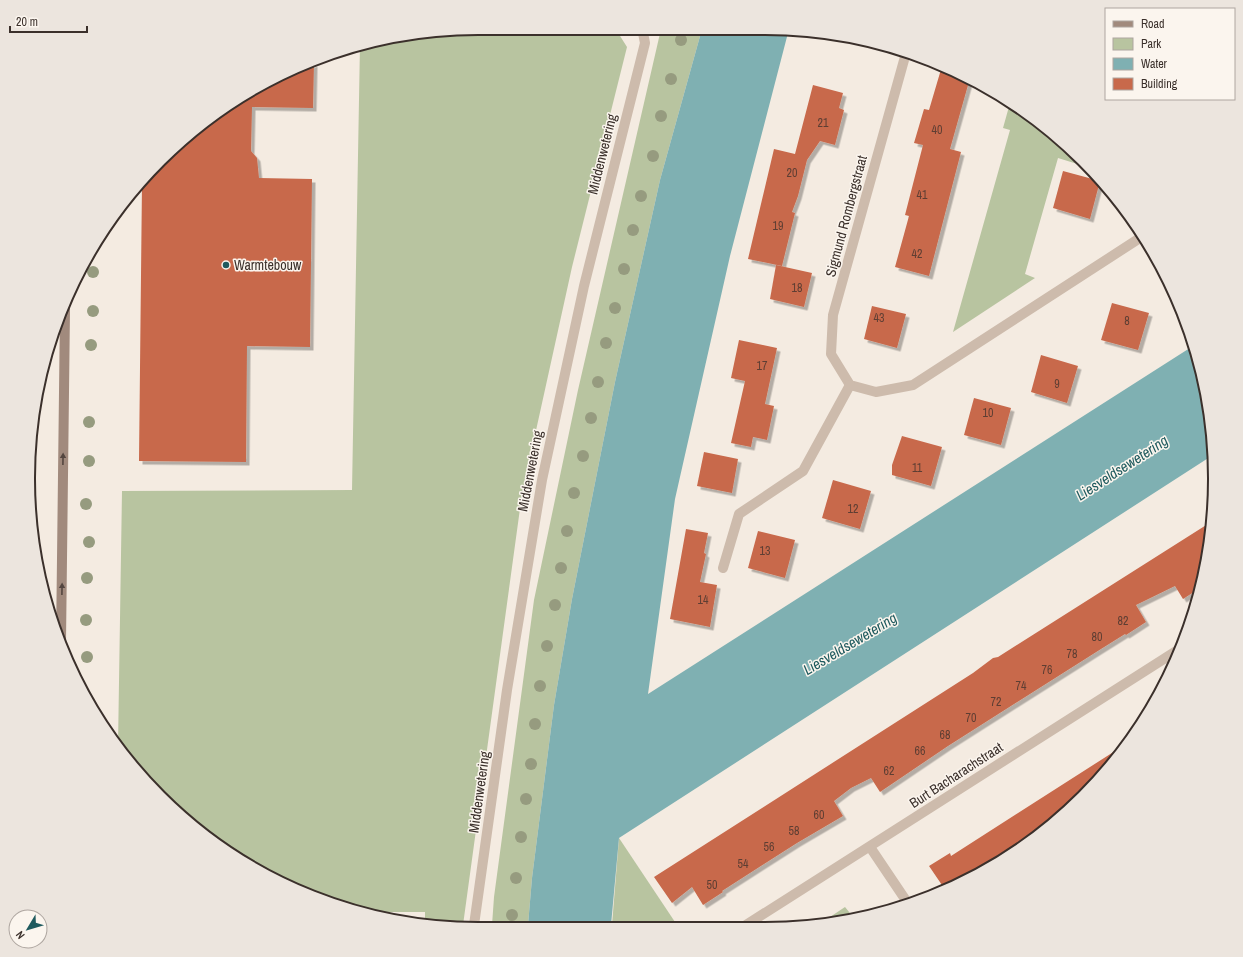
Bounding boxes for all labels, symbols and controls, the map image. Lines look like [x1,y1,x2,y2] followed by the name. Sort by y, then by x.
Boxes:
[10,8,87,34] scale bar
[1105,8,1235,100] legend
[16,14,38,30] text: 20 m
[1141,16,1165,32] text: Road
[1141,36,1161,52] text: Park
[1141,56,1168,72] text: Water
[1141,76,1178,92] text: Building
[583,111,621,196] street label: Middenwetering
[818,115,829,131] house number: 21
[932,122,942,138] house number: 40
[821,153,871,279] street label: Sigmund Rombergstraat
[787,165,797,181] house number: 20
[917,187,928,203] house number: 41
[773,218,783,234] house number: 19
[912,246,922,262] house number: 42
[234,256,302,274] place label: Warmtebouw
[221,260,231,270] marker: Warmtebouw
[792,280,802,296] house number: 18
[874,310,884,326] house number: 43
[1124,313,1130,329] house number: 8
[757,358,768,374] house number: 17
[1054,376,1060,392] house number: 9
[983,405,993,421] house number: 10
[513,428,547,513] street label: Middenwetering
[1072,430,1172,505] water label: Liesveldsewetering
[60,452,66,465] one-way arrow
[912,460,923,476] house number: 11
[848,501,858,517] house number: 12
[760,543,770,559] house number: 13
[59,582,65,595] one-way arrow
[698,592,709,608] house number: 14
[799,607,901,680] water label: Liesveldsewetering
[1118,613,1128,629] house number: 82
[1092,629,1102,645] house number: 80
[1067,646,1077,662] house number: 78
[1042,662,1052,678] house number: 76
[1016,678,1027,694] house number: 74
[991,694,1001,710] house number: 72
[966,710,976,726] house number: 70
[940,727,950,743] house number: 68
[906,738,1006,812] street label: Burt Bacharachstraat
[915,743,925,759] house number: 66
[464,749,494,834] street label: Middenwetering
[884,763,894,779] house number: 62
[814,807,824,823] house number: 60
[789,823,799,839] house number: 58
[764,839,774,855] house number: 56
[738,856,749,872] house number: 54
[707,877,717,893] house number: 50
[8,909,48,949] north arrow
[13,928,28,942] text: N

